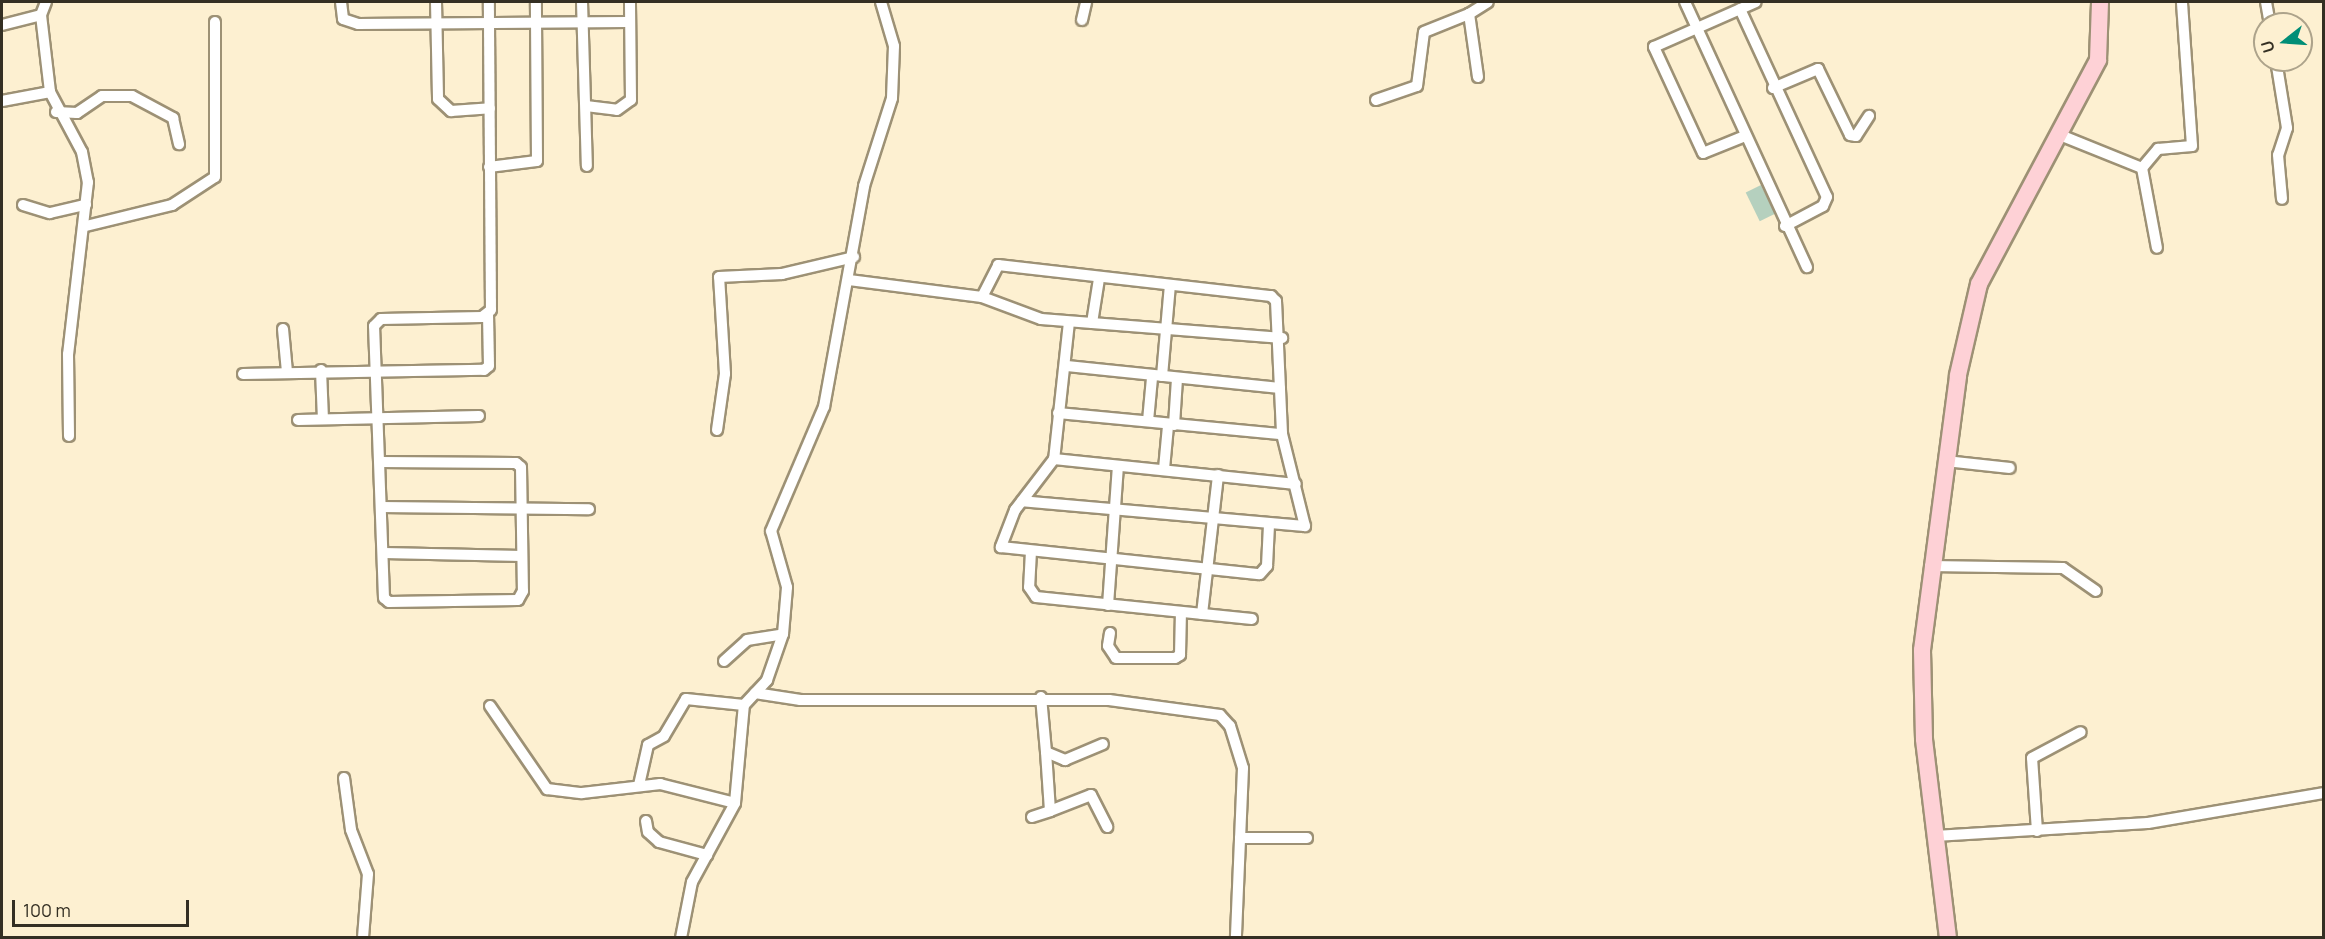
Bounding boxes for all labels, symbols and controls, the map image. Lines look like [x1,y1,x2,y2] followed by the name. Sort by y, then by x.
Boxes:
[2253,12,2313,72] north arrow
[2255,38,2280,55] text: U
[15,888,192,926] scale bar
[23,898,71,922] text: 100 m

